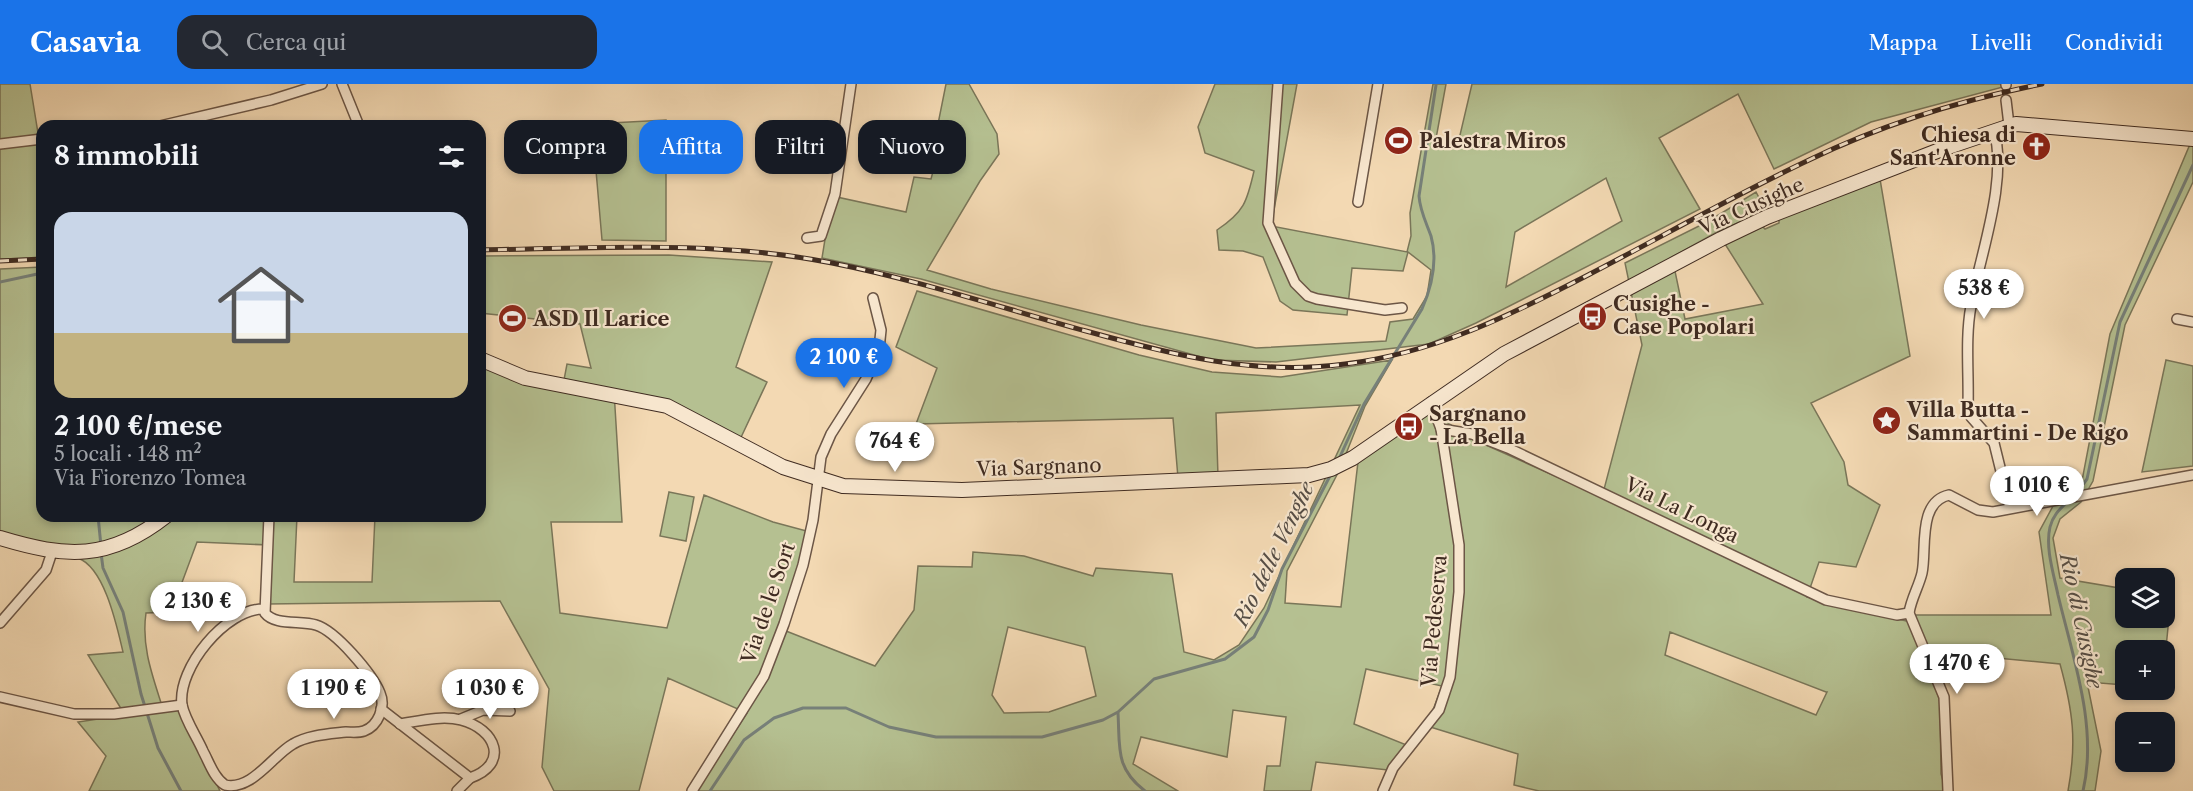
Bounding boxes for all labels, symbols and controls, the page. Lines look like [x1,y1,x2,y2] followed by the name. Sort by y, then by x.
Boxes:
[177,15,597,69] search box
[30,25,141,59] text: Casavia
[198,26,231,59] icon: search
[246,29,346,56] text: Cerca qui
[1868,30,1938,55] text: Mappa
[1971,30,2032,55] text: Livelli
[2065,30,2163,55] text: Condividi
[504,120,627,174] chip: Compra
[639,120,743,174] chip: Affitta
[755,120,846,174] chip: Filtri
[858,120,966,174] chip: Nuovo
[1890,123,2016,170] place label: Chiesa di Sant'Aronne
[1382,125,1414,157] sports icon: Palestra Miros
[1419,129,1566,153] place label: Palestra Miros
[2021,130,2053,162] church icon: Chiesa di Sant'Aronne
[54,140,199,172] text: 8 immobili
[435,140,468,173] icon: filters
[1694,172,1807,240] street label: Via Cusighe
[207,251,315,359] icon: home
[1942,269,2026,320] pin: 538 €
[1958,276,2010,300] text: 538 €
[1613,292,1755,339] place label: Cusighe - Case Popolari
[1576,300,1608,332] bus stop icon: Cusighe - Case Popolari
[496,303,528,335] sports icon: ASD Il Larice
[532,307,669,331] place label: ASD Il Larice
[789,338,899,389] pin: 2 100 €
[810,345,878,369] text: 2 100 €
[1906,398,2128,445] place label: Villa Butta - Sammartini - De Rigo
[1429,402,1526,449] place label: Sargnano - La Bella
[1870,405,1902,437] place icon: Villa Butta - Sammartini - De Rigo
[54,410,222,442] text: 2 100 €/mese
[1392,410,1424,442] bus stop icon: Sargnano - La Bella
[853,422,937,473] pin: 764 €
[869,429,921,453] text: 764 €
[54,442,202,466] text: 5 locali · 148 m²
[975,453,1102,481] street label: Via Sargnano
[54,466,246,490] text: Via Fiorenzo Tomea
[1982,466,2092,517] pin: 1 010 €
[1620,472,1743,548] street label: Via La Longa
[2004,473,2070,497] text: 1 010 €
[1227,477,1320,632] water label: Rio delle Venghe
[736,539,800,668] street label: Via de le Sort
[2055,549,2108,692] water label: Rio di Cusighe
[1416,553,1452,689] street label: Via Pedeserva
[2115,568,2175,772] map controls
[2115,568,2175,628] button: layers
[143,582,253,633] pin: 2 130 €
[164,589,232,613] text: 2 130 €
[2115,640,2175,700] button: +
[1902,644,2012,695] pin: 1 470 €
[1924,651,1990,675] text: 1 470 €
[279,669,389,720] pin: 1 190 €
[435,669,545,720] pin: 1 030 €
[301,676,367,700] text: 1 190 €
[456,676,524,700] text: 1 030 €
[2115,712,2175,772] button: −

